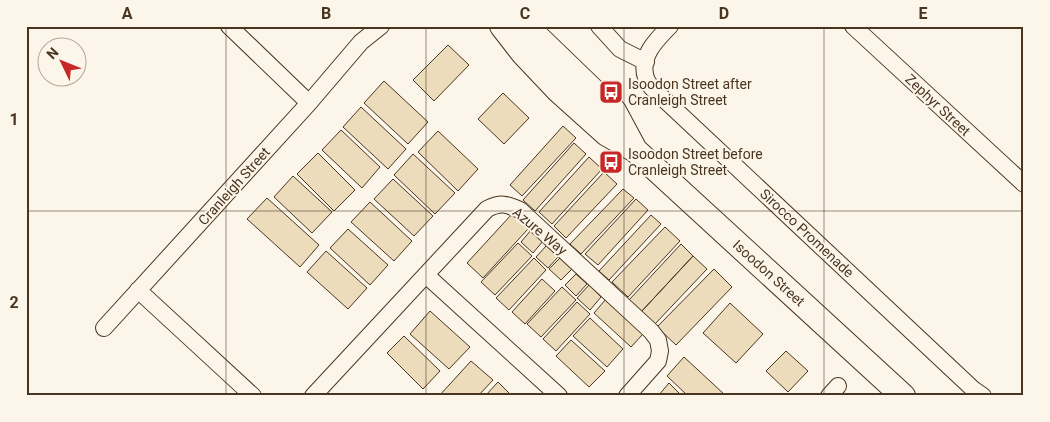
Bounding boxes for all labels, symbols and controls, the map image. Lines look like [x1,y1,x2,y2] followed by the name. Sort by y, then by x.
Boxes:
[122,4,133,23] text: A
[321,4,331,23] text: B
[520,4,530,23] text: C
[719,4,729,23] text: D
[919,4,928,23] text: E
[38,38,88,88] north arrow
[43,44,62,62] text: N
[902,71,974,139] street label: Zephyr Street
[628,76,752,108] place label: Isoodon Street after Cranleigh Street
[598,79,624,105] bus stop icon: Isoodon Street after Cranleigh Street
[9,110,19,129] text: 1
[195,144,273,228] street label: Cranleigh Street
[628,146,763,178] place label: Isoodon Street before Cranleigh Street
[598,149,624,175] bus stop icon: Isoodon Street before Cranleigh Street
[757,185,857,281] street label: Sirocco Promenade
[510,204,571,258] street label: Azure Way
[730,237,808,310] street label: Isoodon Street
[9,293,19,312] text: 2

